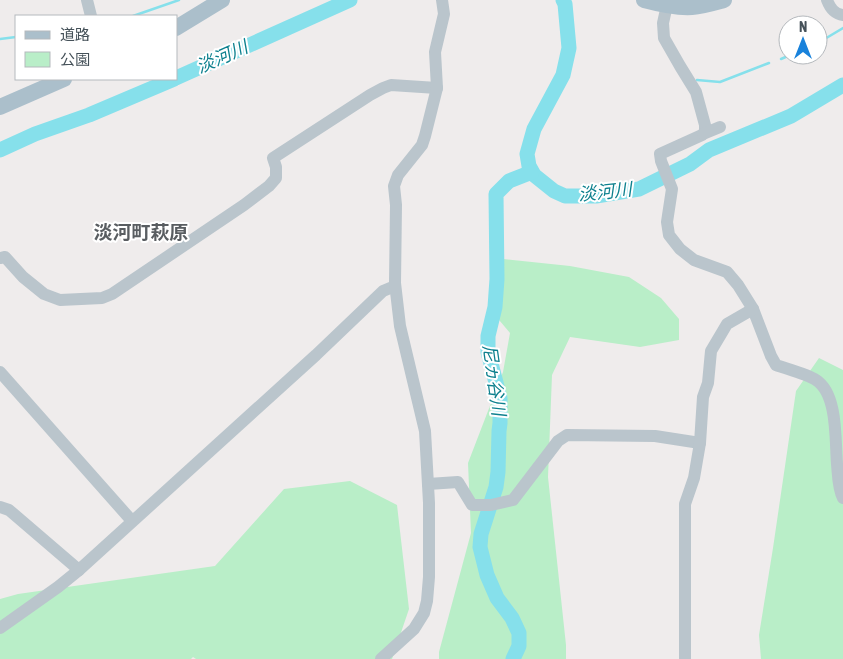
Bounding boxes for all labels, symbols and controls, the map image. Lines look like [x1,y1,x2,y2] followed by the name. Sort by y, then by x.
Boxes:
[15,15,178,80] legend
[778,15,828,65] north arrow
[799,19,807,35] text: N
[60,26,90,43] text: 道路
[193,35,253,77] water label: 淡河川
[60,51,90,68] text: 公園
[577,178,635,205] water label: 淡河川
[93,221,189,243] district label: 淡河町萩原
[479,343,510,419] water label: 尼ヵ谷川

